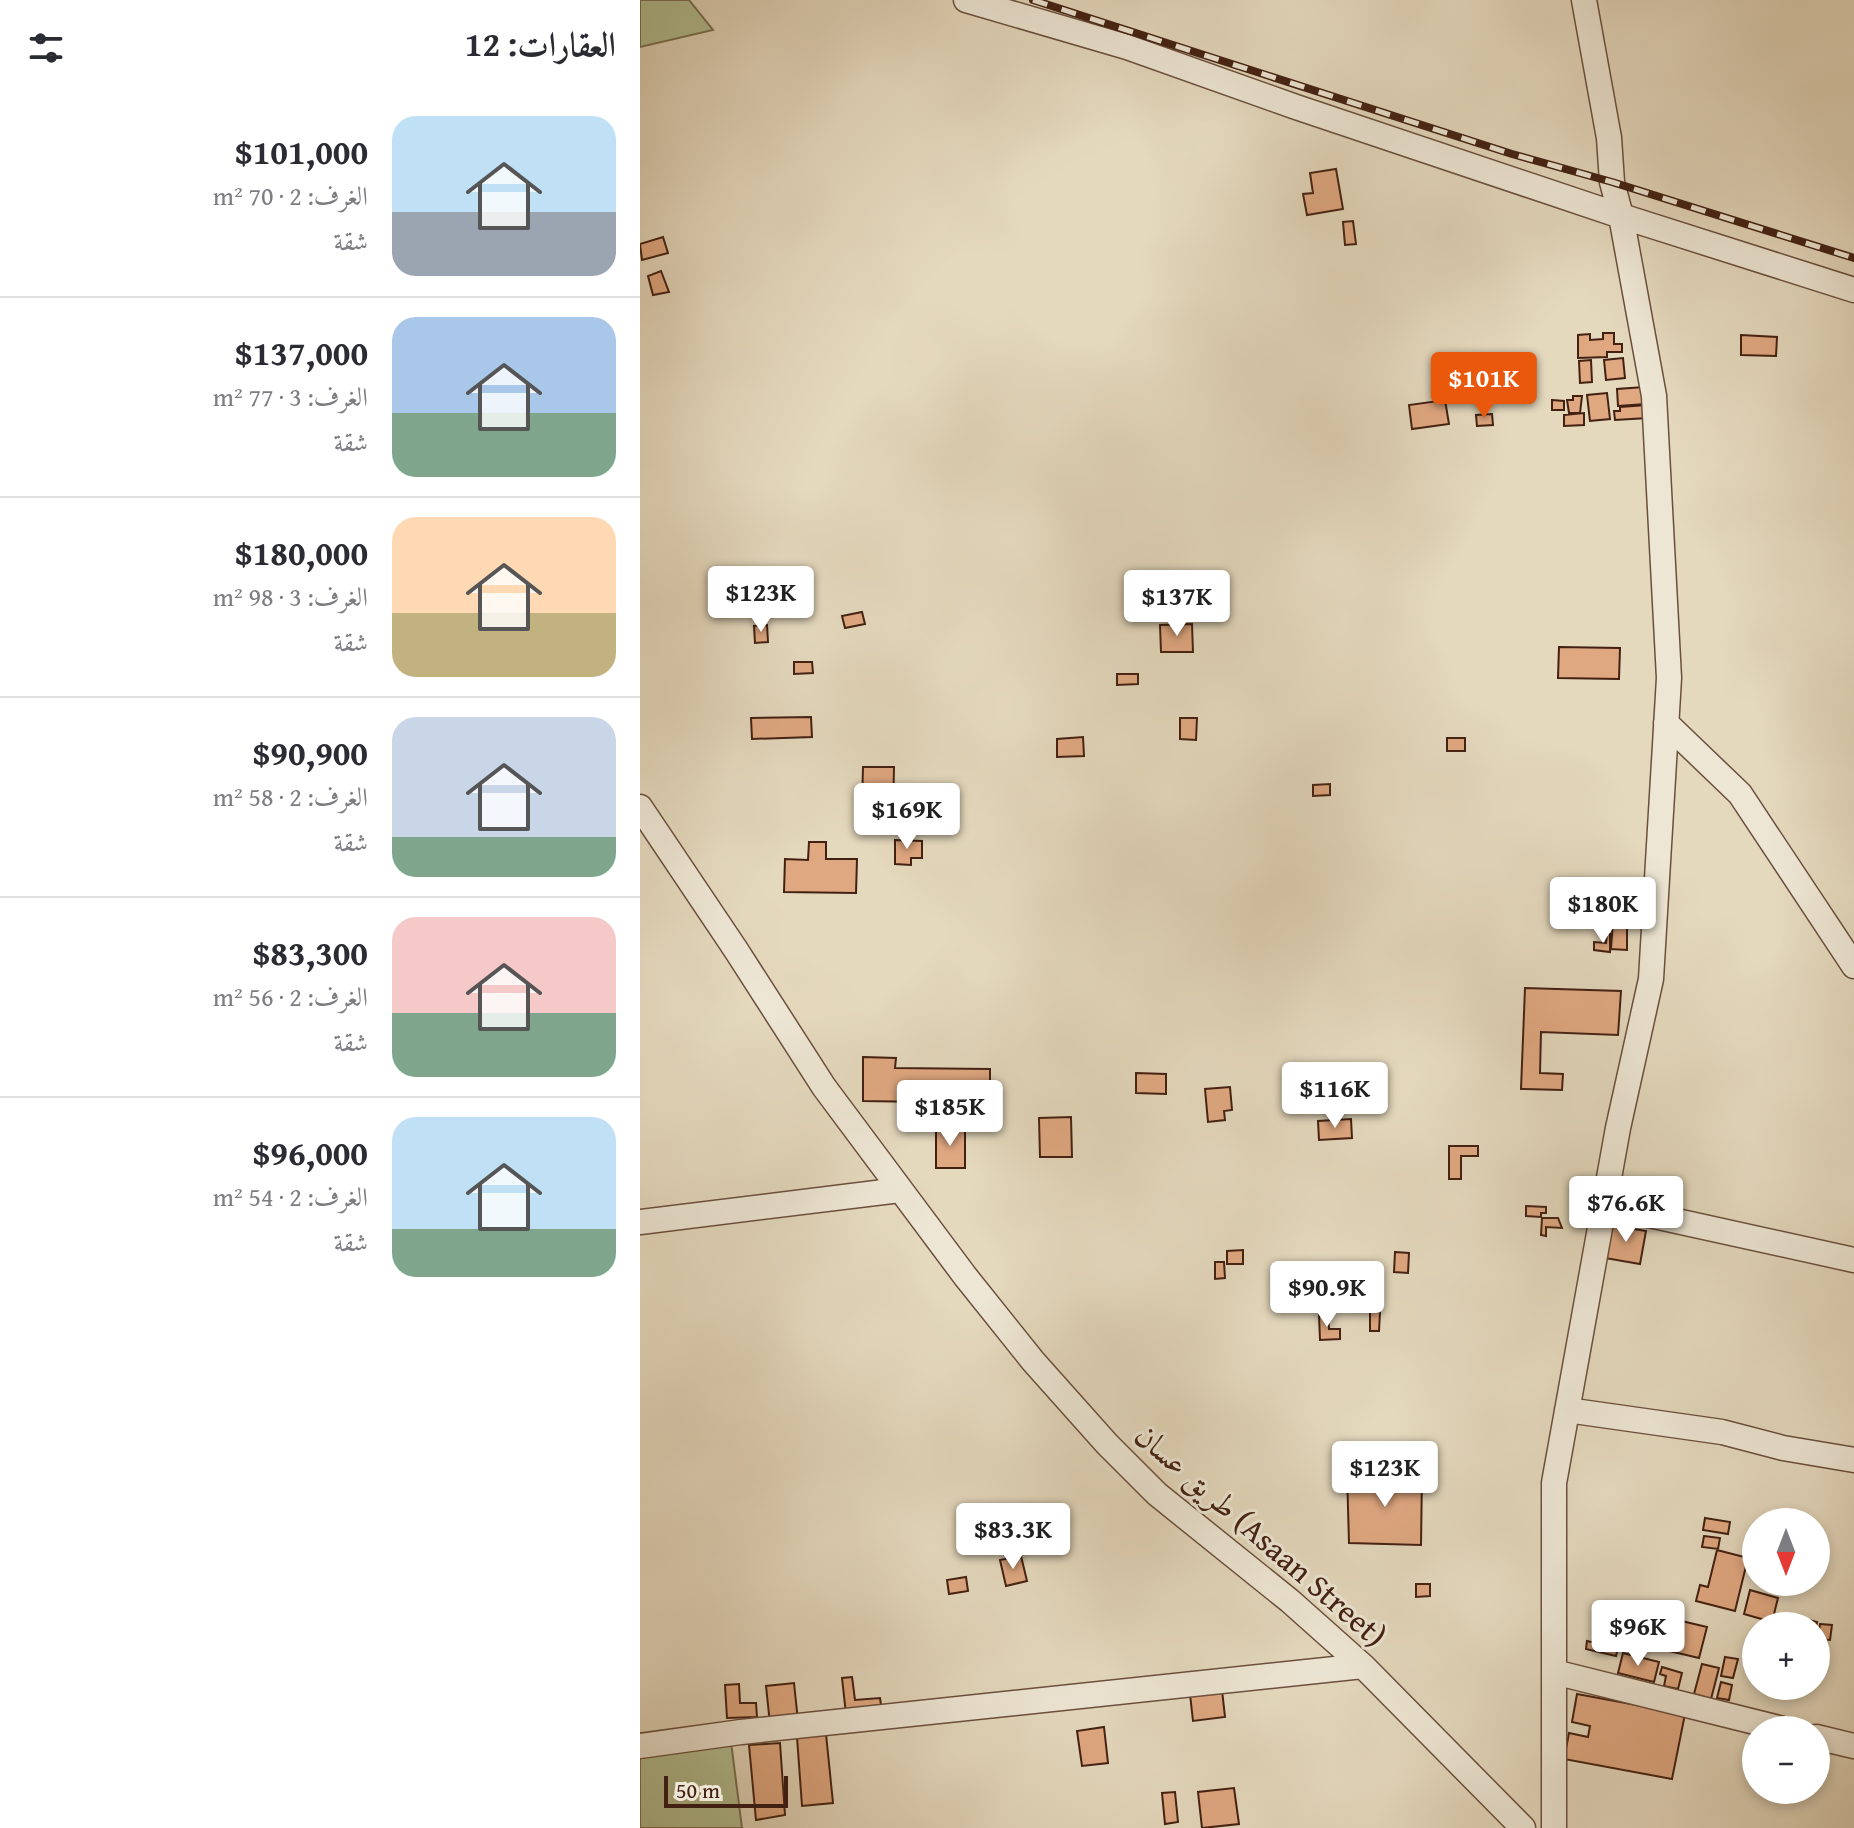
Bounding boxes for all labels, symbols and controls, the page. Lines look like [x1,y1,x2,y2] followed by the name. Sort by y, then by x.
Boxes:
[465,19,616,68] text: العقارات: 12
[24,26,68,70] icon: filters
[235,127,368,176] text: $101,000
[456,148,552,244] icon: home
[213,176,368,215] text: الغرف: 2 · 70 m²
[334,221,368,260] text: شقة
[235,328,368,377] text: $137,000
[456,349,552,445] icon: home
[1428,352,1540,420] pin: $101K
[1449,358,1519,397] text: $101K
[213,377,368,416] text: الغرف: 3 · 77 m²
[334,422,368,461] text: شقة
[235,528,368,577] text: $180,000
[456,549,552,645] icon: home
[705,566,817,634] pin: $123K
[1121,570,1233,638] pin: $137K
[726,572,796,611] text: $123K
[1142,576,1212,615] text: $137K
[213,577,368,616] text: الغرف: 3 · 98 m²
[334,622,368,661] text: شقة
[253,728,368,777] text: $90,900
[456,749,552,845] icon: home
[213,777,368,816] text: الغرف: 2 · 58 m²
[851,783,963,851] pin: $169K
[872,789,942,828] text: $169K
[334,822,368,861] text: شقة
[1547,877,1659,945] pin: $180K
[1568,883,1638,922] text: $180K
[253,928,368,977] text: $83,300
[456,949,552,1045] icon: home
[213,977,368,1016] text: الغرف: 2 · 56 m²
[334,1022,368,1061] text: شقة
[1279,1062,1391,1130] pin: $116K
[1300,1068,1370,1107] text: $116K
[894,1080,1006,1148] pin: $185K
[915,1086,985,1125] text: $185K
[253,1128,368,1177] text: $96,000
[456,1149,552,1245] icon: home
[1561,1176,1691,1244] pin: $76.6K
[213,1177,368,1216] text: الغرف: 2 · 54 m²
[1587,1182,1665,1221] text: $76.6K
[334,1222,368,1261] text: شقة
[1262,1261,1392,1329] pin: $90.9K
[1288,1267,1366,1306] text: $90.9K
[1125,1412,1397,1658] street label: طريق عسان (Asaan Street)
[1329,1441,1441,1509] pin: $123K
[1350,1447,1420,1486] text: $123K
[948,1503,1078,1571] pin: $83.3K
[1742,1508,1830,1596] north arrow
[1742,1508,1830,1804] map controls
[974,1509,1052,1548] text: $83.3K
[1591,1600,1685,1668] pin: $96K
[1610,1606,1666,1645] text: $96K
[1742,1612,1830,1700] button: +
[1742,1716,1830,1804] button: −
[664,1772,788,1808] scale bar
[676,1774,720,1806] text: 50 m

